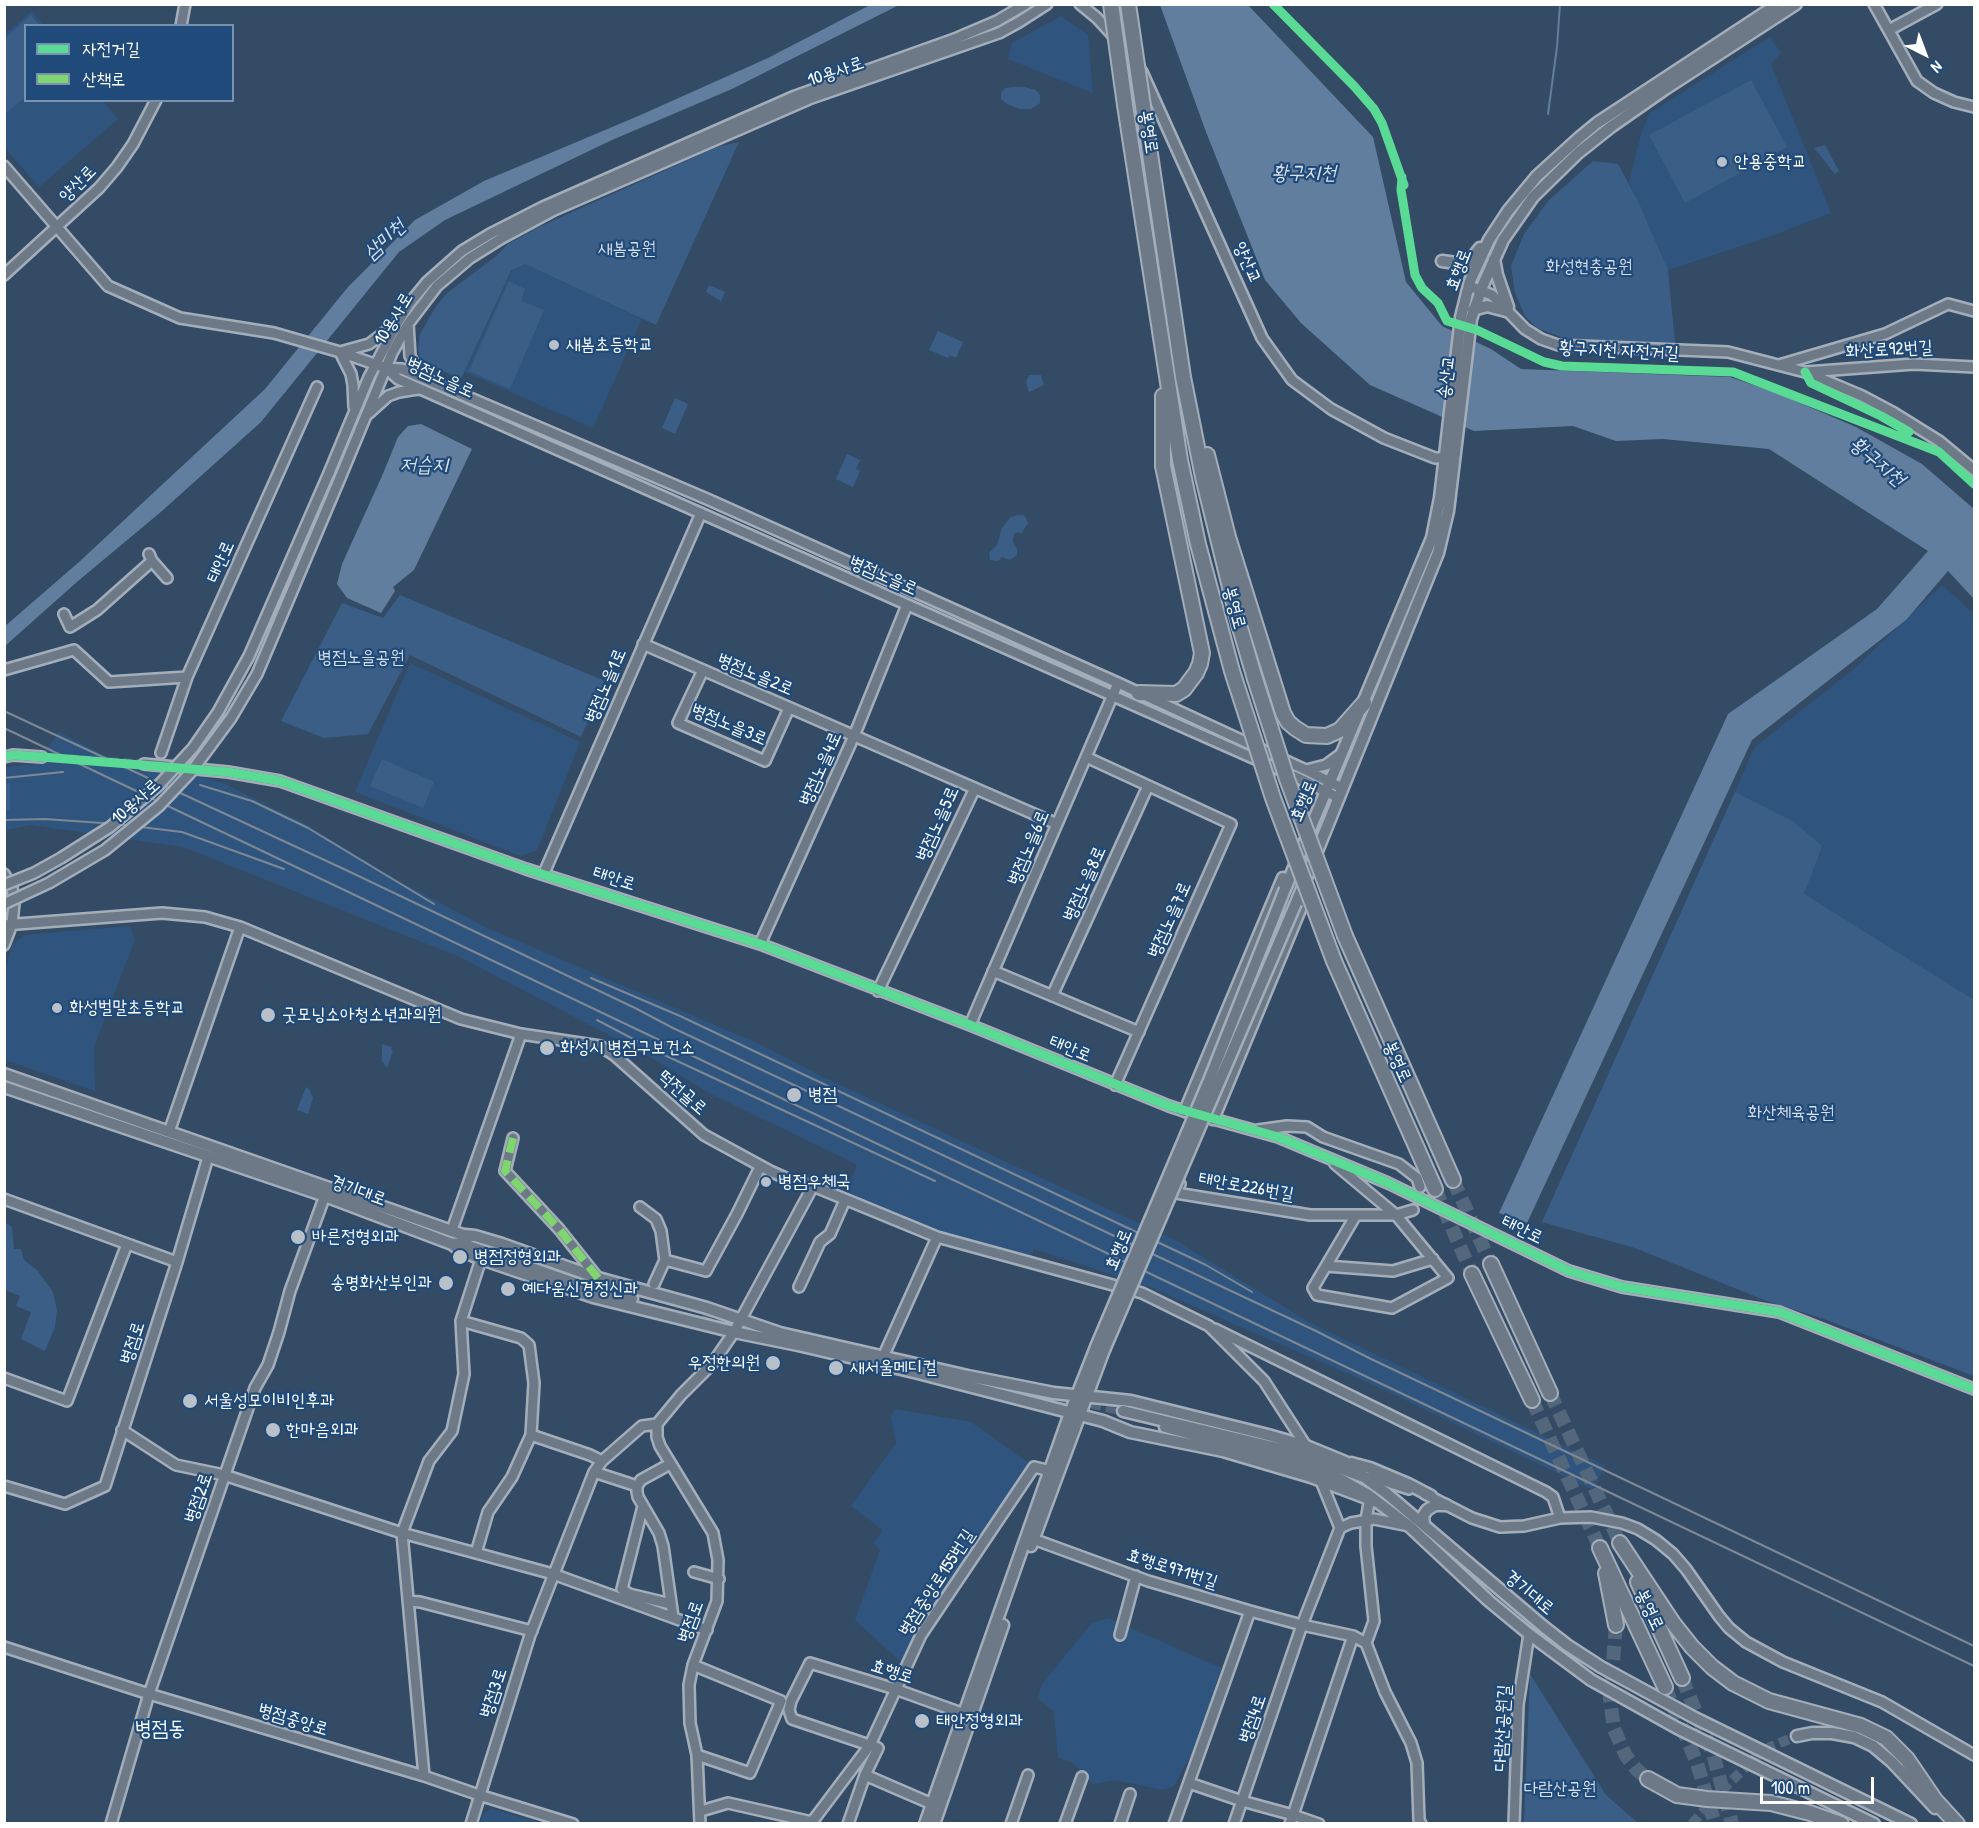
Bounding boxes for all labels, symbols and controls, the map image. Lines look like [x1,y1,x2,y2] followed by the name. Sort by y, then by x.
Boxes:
[24,24,234,102] legend
[1895,24,1955,84] north arrow
[82,36,140,61] text: 자전거길
[805,52,867,92] street label: 10용사로
[1927,56,1948,78] text: N
[82,66,125,91] text: 산책로
[1134,109,1162,155] street label: 봉영로
[1734,151,1806,173] place label: 안용중학교
[1715,155,1729,169] marker: 안용중학교
[55,161,101,207] street label: 양산로
[1272,162,1336,186] water label: 황구지천
[359,215,411,265] water label: 삼미천
[598,238,656,260] park label: 새봄공원
[1228,239,1266,287] street label: 양산교
[1441,246,1477,294] street label: 효행로
[1546,256,1632,278] park label: 화성현충공원
[370,289,418,349] street label: 10용사로
[566,334,653,356] place label: 새봄초등학교
[1559,337,1679,365] street label: 황구지천 자전거길
[1845,337,1933,363] street label: 화산로92번길
[547,338,561,352] marker: 새봄초등학교
[403,353,477,403] street label: 병점노을로
[1434,354,1460,400] street label: 송산교
[1845,432,1909,492] water label: 황구지천
[400,454,448,478] water label: 저습지
[202,538,240,586] street label: 태안로
[846,551,920,601] street label: 병점노을로
[1218,584,1250,632] street label: 봉영로
[581,645,631,727] street label: 병점노을1로
[318,647,404,669] park label: 병점노을공원
[714,649,796,701] street label: 병점노을2로
[688,699,770,751] street label: 병점노을3로
[795,728,847,810] street label: 병점노을4로
[107,775,165,829] street label: 10용사로
[1286,777,1322,825] street label: 효행로
[912,783,964,865] street label: 병점노을5로
[1004,807,1054,889] street label: 병점노을6로
[1059,843,1111,925] street label: 병점노을8로
[590,862,638,896] street label: 태안로
[1144,878,1196,962] street label: 병점노을7로
[69,997,185,1019] place label: 화성벌말초등학교
[50,1001,64,1015] marker: 화성벌말초등학교
[282,1004,441,1026] place label: 굿모닝소아청소년과의원
[259,1006,277,1024] marker: 굿모닝소아청소년과의원
[1046,1031,1094,1067] street label: 태안로
[560,1037,694,1059] place label: 화성시 병점구보건소
[1378,1038,1416,1086] street label: 봉영로
[538,1039,556,1057] marker: 화성시 병점구보건소
[653,1066,711,1120] street label: 떡전골로
[808,1084,837,1106] place label: 병점
[785,1086,803,1104] marker: 병점
[1748,1102,1834,1124] park label: 화산체육공원
[1197,1168,1295,1206] street label: 태안로226번길
[327,1171,389,1211] street label: 경기대로
[778,1171,850,1193] place label: 병점우체국
[759,1175,773,1189] marker: 병점우체국
[1498,1211,1546,1249] street label: 태안로
[312,1226,399,1248] place label: 바른정형외과
[1101,1226,1137,1274] street label: 효행로
[289,1228,307,1246] marker: 바른정형외과
[474,1246,561,1268] place label: 병점정형외과
[451,1248,469,1266] marker: 병점정형외과
[331,1272,432,1294] place label: 송명화산부인과
[437,1274,455,1292] marker: 송명화산부인과
[522,1278,638,1300] place label: 예다움신경정신과
[499,1280,517,1298] marker: 예다움신경정신과
[116,1319,150,1367] street label: 병점로
[688,1352,760,1374] place label: 우정한의원
[764,1354,782,1372] marker: 우정한의원
[850,1357,937,1379] place label: 새서울메디컬
[827,1359,845,1377] marker: 새서울메디컬
[204,1390,334,1412] place label: 서울성모이비인후과
[181,1392,199,1410] marker: 서울성모이비인후과
[286,1419,358,1441] place label: 한마음외과
[264,1421,282,1439] marker: 한마음외과
[180,1470,218,1526] street label: 병점2로
[894,1525,980,1641] street label: 병점중앙로155번길
[1124,1544,1220,1594] street label: 효행로971번길
[1500,1566,1558,1620] street label: 경기대로
[1630,1586,1668,1634] street label: 봉영로
[673,1598,709,1646] street label: 병점로
[868,1655,916,1689] street label: 효행로
[476,1665,512,1721] street label: 병점3로
[1490,1684,1516,1772] street label: 다람산공원길
[1235,1692,1271,1746] street label: 병점4로
[255,1699,331,1741] street label: 병점중앙로
[936,1710,1023,1732] place label: 태안정형외과
[913,1712,931,1730] marker: 태안정형외과
[135,1716,185,1742] district label: 병점동
[1763,1765,1877,1803] scale bar
[1771,1775,1810,1800] text: 100 m
[1524,1778,1596,1800] park label: 다람산공원

